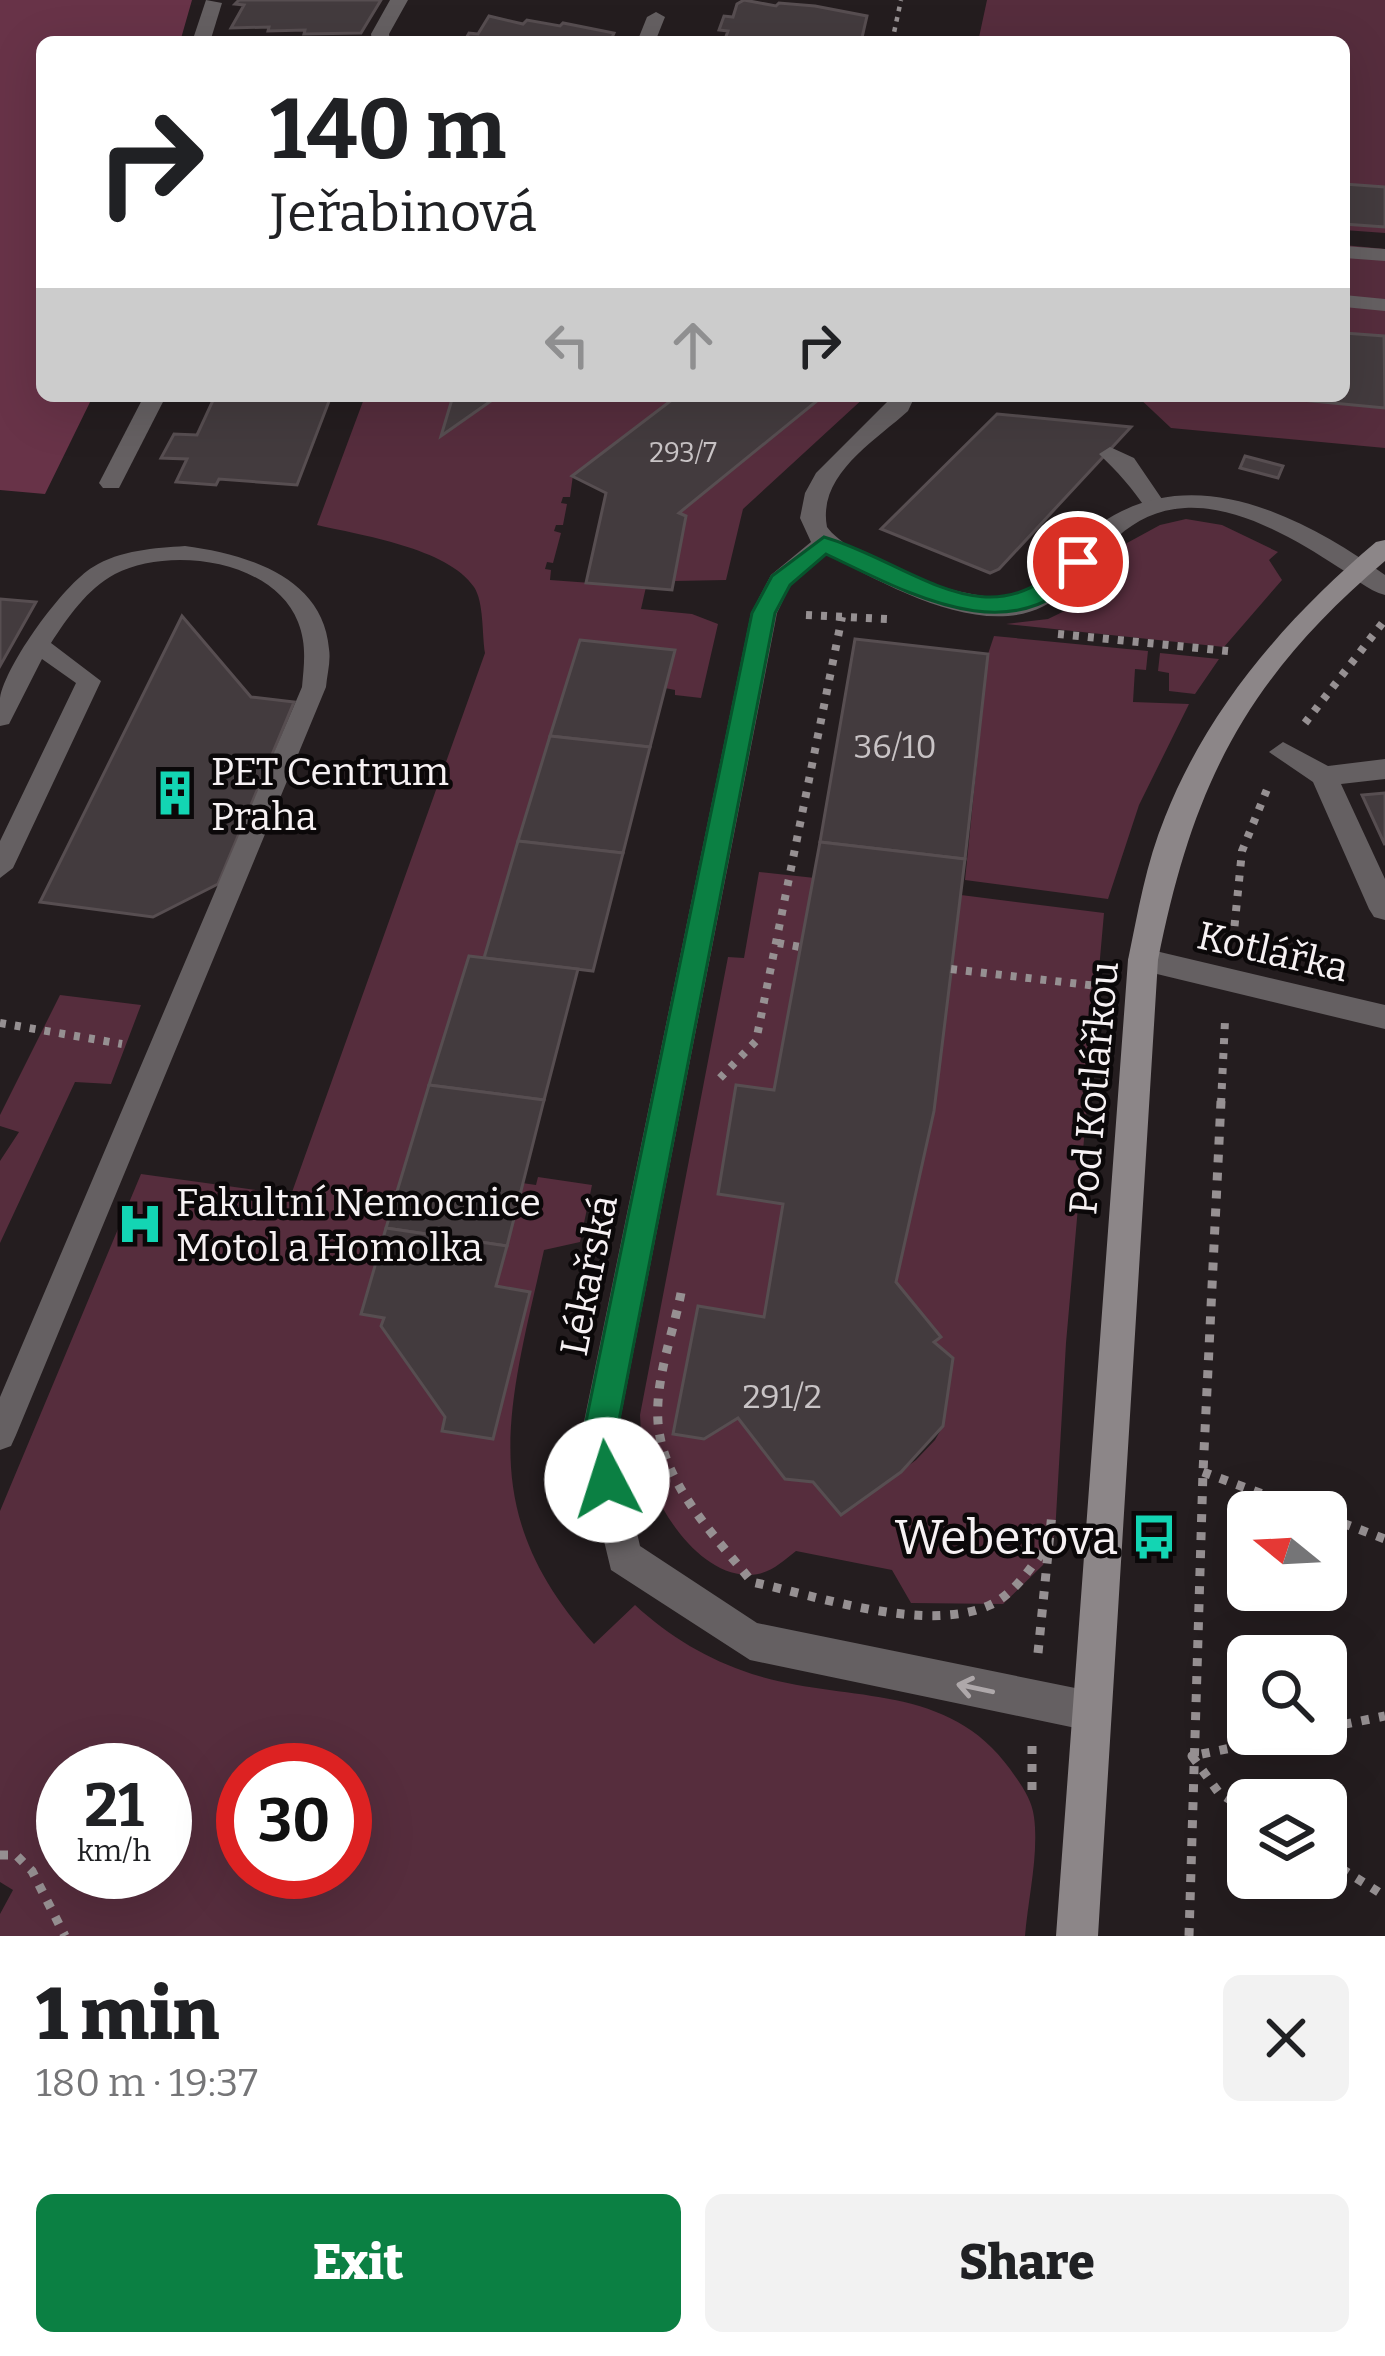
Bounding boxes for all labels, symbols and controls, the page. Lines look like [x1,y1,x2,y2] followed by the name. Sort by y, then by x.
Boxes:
[270,79,506,180] text: 140 m
[72,84,228,240] icon: right
[270,181,537,245] text: Jeřabinová
[534,312,600,378] icon: left
[660,312,726,378] icon: ahead
[786,312,852,378] icon: right
[649,437,717,469] house number: 293/7
[1027,511,1129,613] pin
[1045,529,1111,595] icon: arrive
[853,727,937,767] house number: 36/10
[211,749,449,840] place label: PET Centrum Praha
[150,768,200,818] building icon: PET Centrum Praha
[1193,912,1353,992] street label: Kotlářka
[1060,960,1128,1217] street label: Pod Kotlářkou
[176,1180,541,1271] place label: Fakultní Nemocnice Motol a Homolka
[551,1191,627,1359] street label: Lékařská
[115,1199,165,1249] hospital icon: Fakultní Nemocnice Motol a Homolka
[742,1377,822,1417] house number: 291/2
[544,1417,670,1543] position arrow
[1227,1491,1347,1611] north arrow
[1227,1491,1347,1899] map controls
[895,1509,1118,1567] place label: Weberova
[1129,1512,1179,1562] bus stop icon: Weberova
[1227,1635,1347,1755] button: search
[957,1675,995,1698] one-way arrow
[216,1743,372,1899] speed limit sign: 30
[84,1770,144,1842] text: 21
[1227,1779,1347,1899] button: layers
[77,1833,151,1869] text: km/h
[36,1972,219,2058] text: 1 min
[1223,1975,1349,2101] button: close
[36,2060,258,2106] text: 180 m · 19:37
[36,2194,681,2332] button: Exit
[705,2194,1349,2332] button: Share

